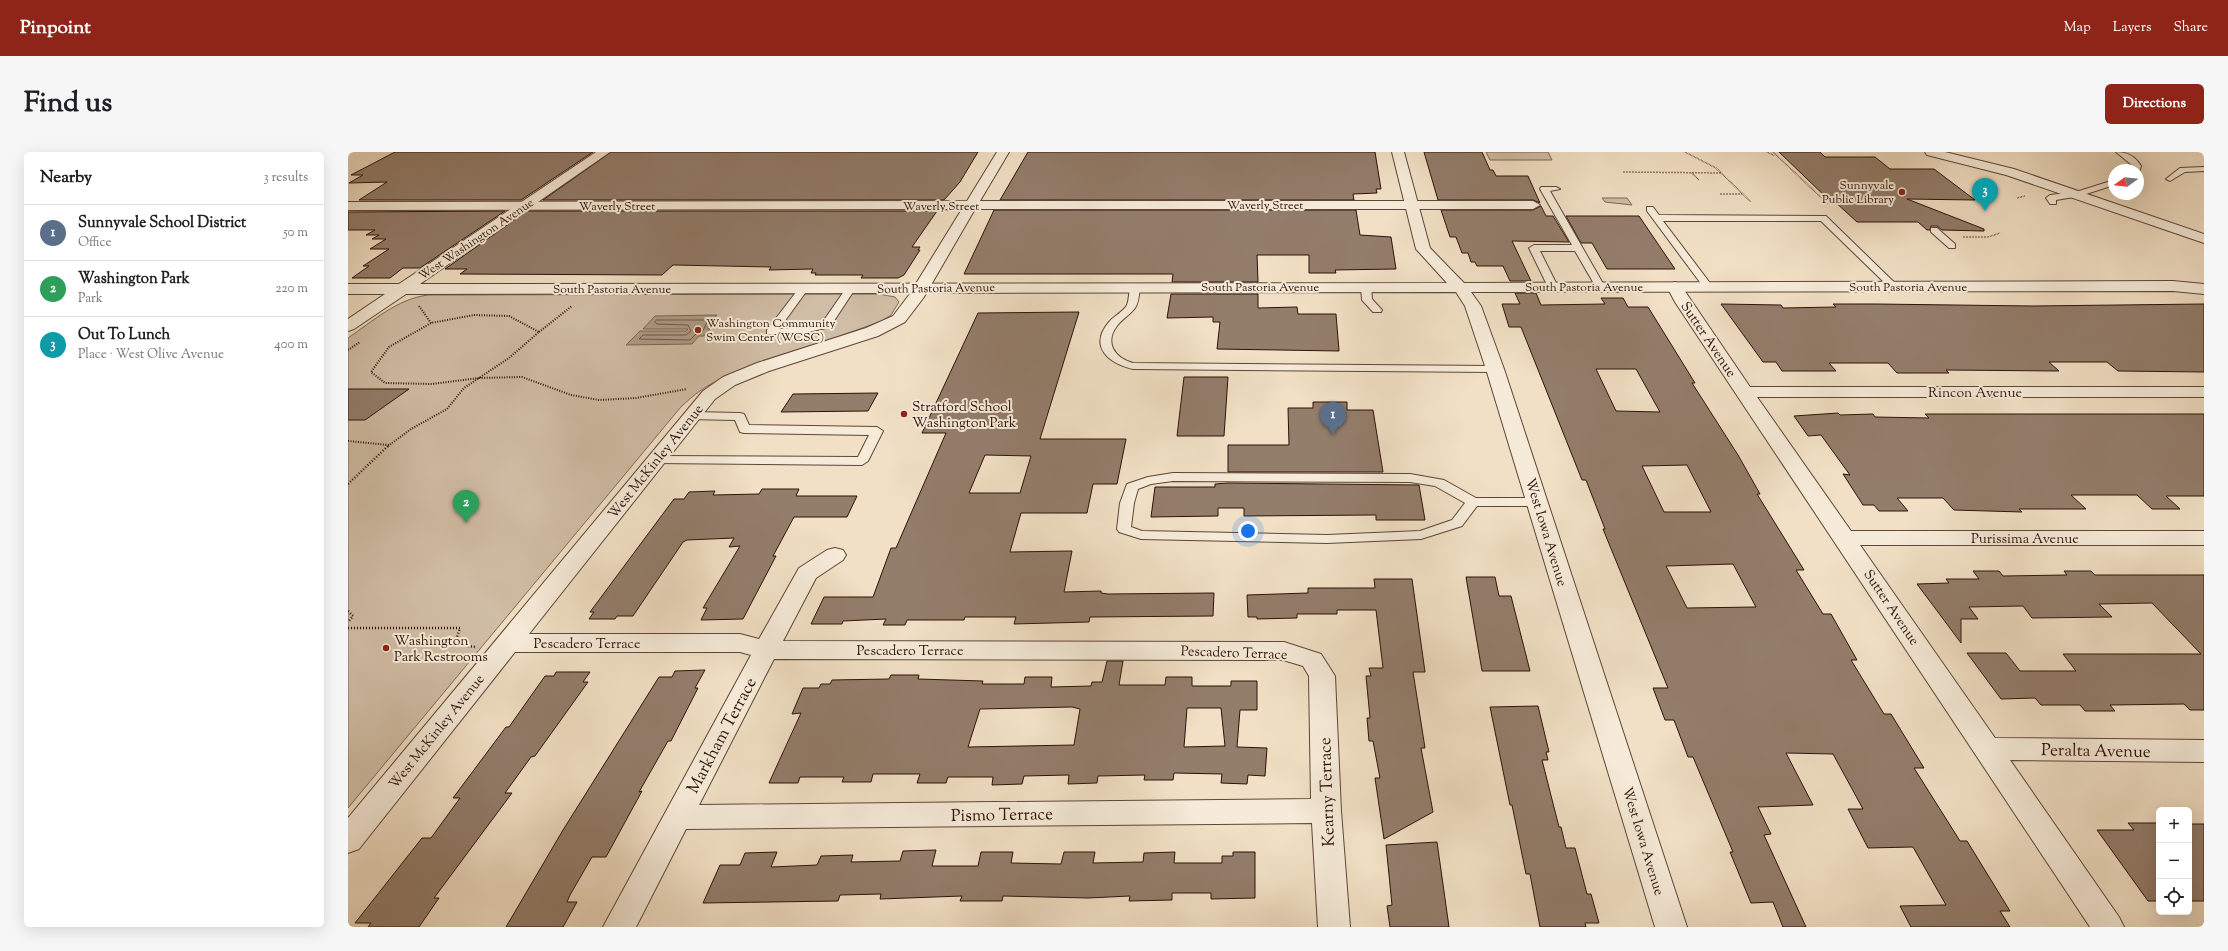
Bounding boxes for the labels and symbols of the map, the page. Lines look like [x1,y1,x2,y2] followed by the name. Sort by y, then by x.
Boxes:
[2108,164,2144,200] north arrow
[1822,177,1894,209] place label: Sunnyvale Public Library
[1972,178,1998,211] pin: 3
[1897,187,1907,197] marker: Sunnyvale Public Library
[415,194,538,285] street label: West Washington Avenue
[1227,197,1303,215] street label: Waverly Street
[579,198,655,216] street label: Waverly Street
[903,198,979,216] street label: Waverly Street
[877,279,996,299] street label: South Pastoria Avenue
[1201,279,1319,297] street label: South Pastoria Avenue
[1525,279,1643,297] street label: South Pastoria Avenue
[1849,279,1967,297] street label: South Pastoria Avenue
[553,281,671,299] street label: South Pastoria Avenue
[1675,298,1740,382] street label: Sutter Avenue
[706,315,836,347] place label: Washington Community Swim Center (WCSC)
[693,325,703,335] marker: Washington Community Swim Center (WCSC)
[1928,384,2022,404] street label: Rincon Avenue
[912,398,1017,434] place label: Stratford School Washington Park
[604,401,709,524] street label: West McKinley Avenue
[1320,402,1346,435] pin: 1
[899,409,909,419] marker: Stratford School Washington Park
[1519,476,1571,589] street label: West Iowa Avenue
[453,490,479,523] pin: 2
[1238,521,1258,541] your location
[1971,530,2079,550] street label: Purissima Avenue
[1858,566,1923,650] street label: Sutter Avenue
[394,632,488,668] place label: Washington Park Restrooms
[534,635,640,655] street label: Pescadero Terrace
[857,642,963,662] street label: Pescadero Terrace
[1180,642,1288,666] street label: Pescadero Terrace
[381,643,391,653] marker: Washington Park Restrooms
[385,671,490,794] street label: West McKinley Avenue
[682,673,764,798] street label: Markham Terrace
[1314,737,1342,847] street label: Kearny Terrace
[2041,739,2151,765] street label: Peralta Avenue
[1616,785,1668,898] street label: West Iowa Avenue
[951,803,1053,829] street label: Pismo Terrace

